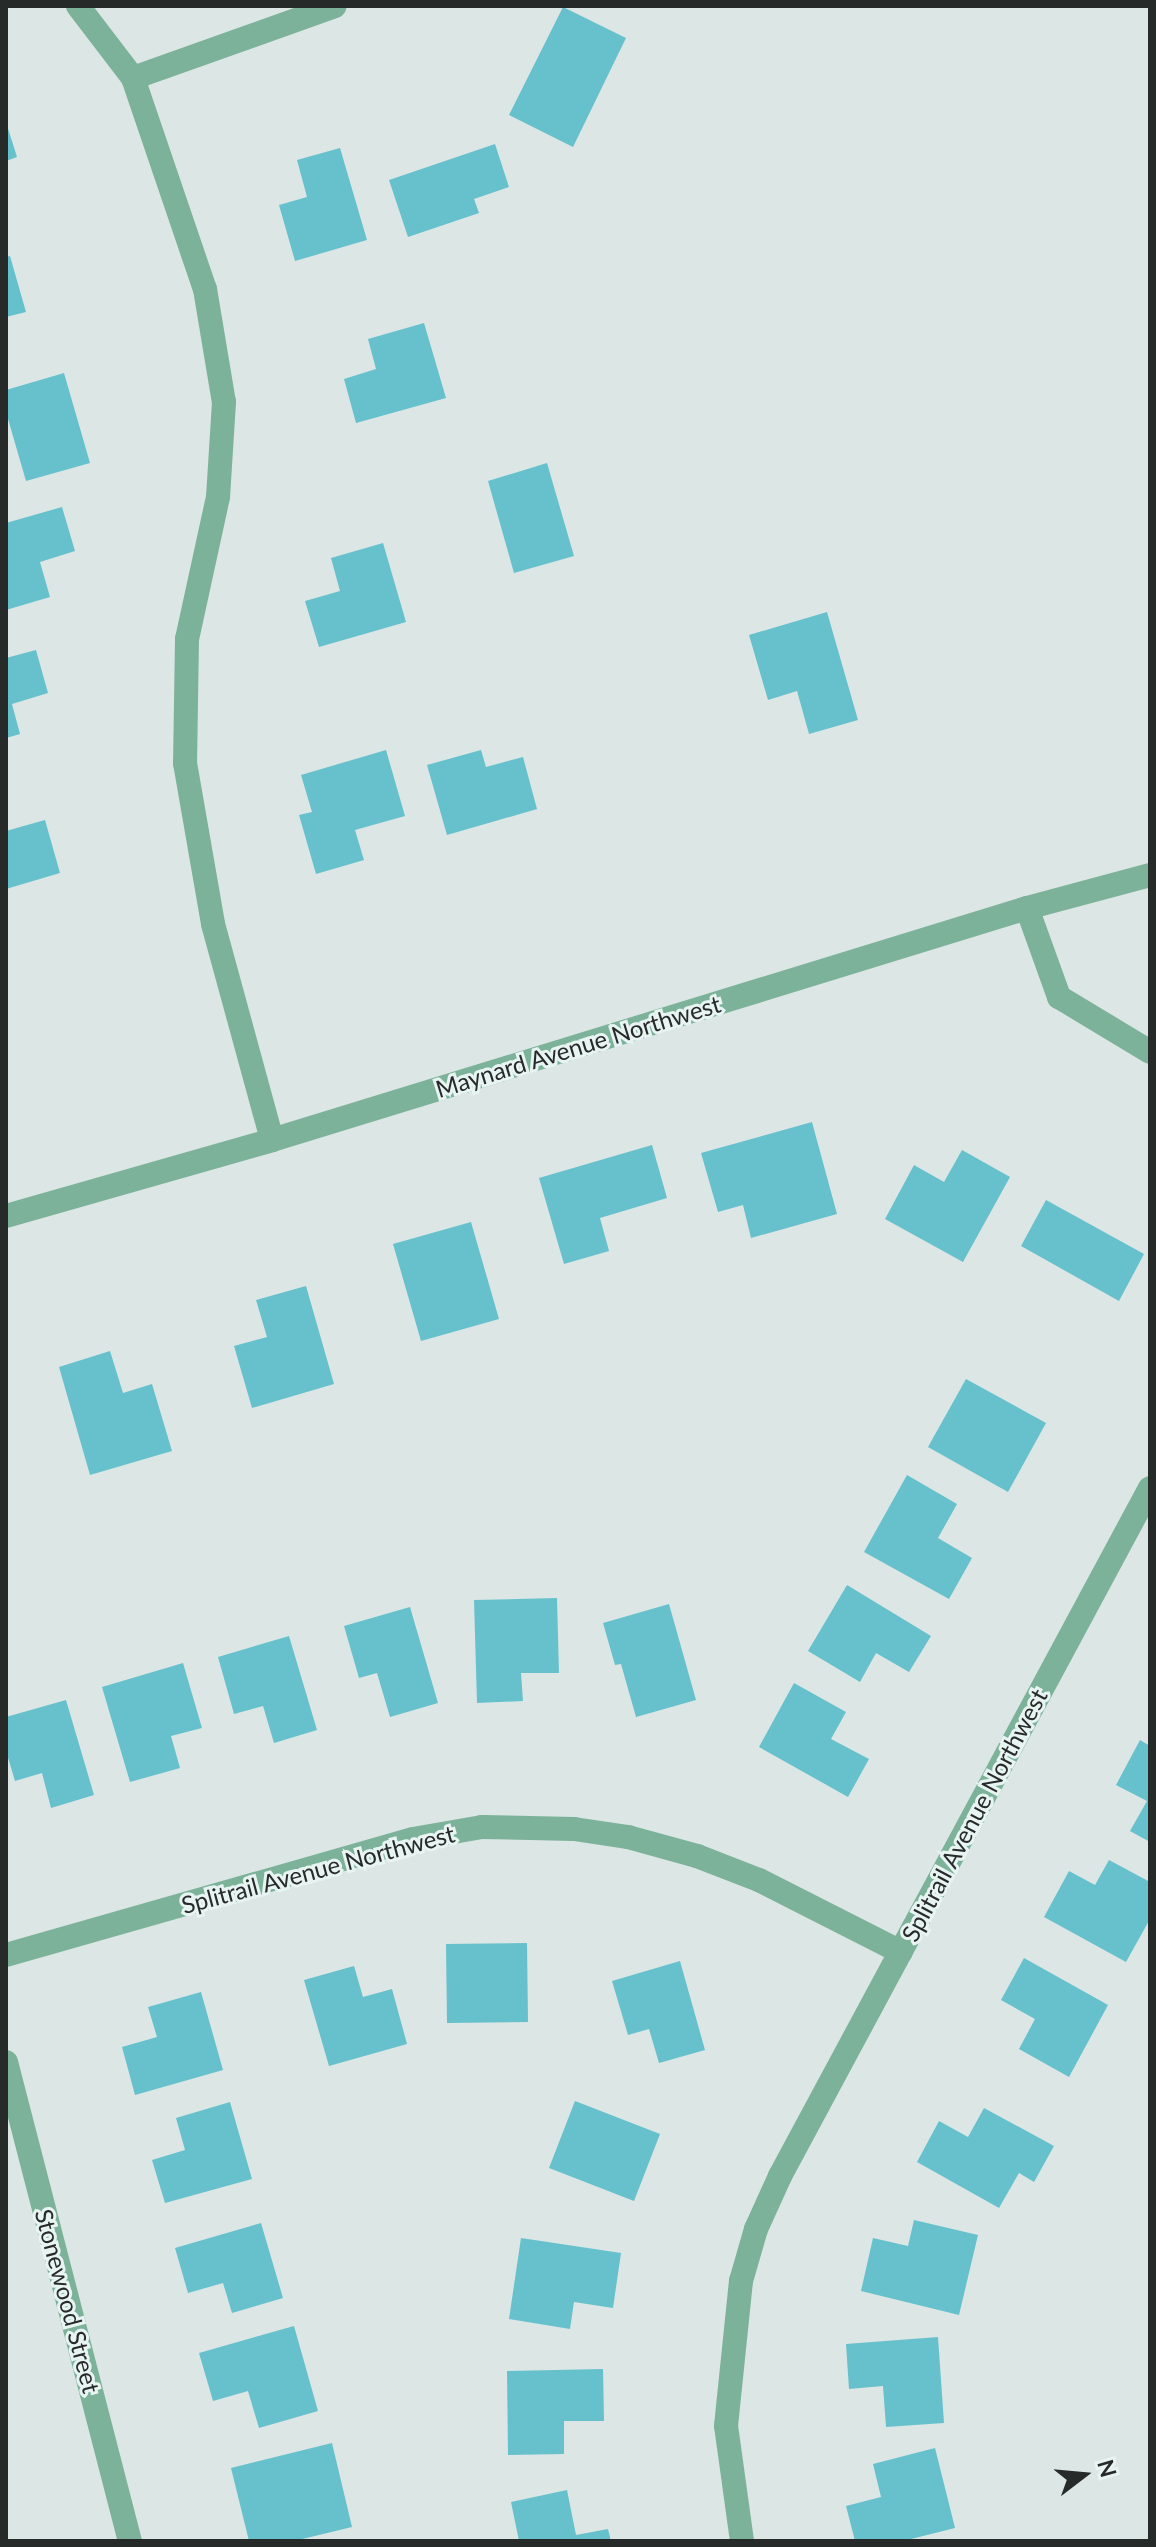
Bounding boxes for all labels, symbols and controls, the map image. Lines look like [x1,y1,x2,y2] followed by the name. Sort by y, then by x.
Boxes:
[432,989,724,1103] street label: Maynard Avenue Northwest
[895,1684,1053,1946] street label: Splitrail Avenue Northwest
[178,1819,458,1919] street label: Splitrail Avenue Northwest
[30,2206,106,2396] street label: Stonewood Street
[1044,2435,1124,2515] north arrow
[1092,2456,1123,2480] text: N

